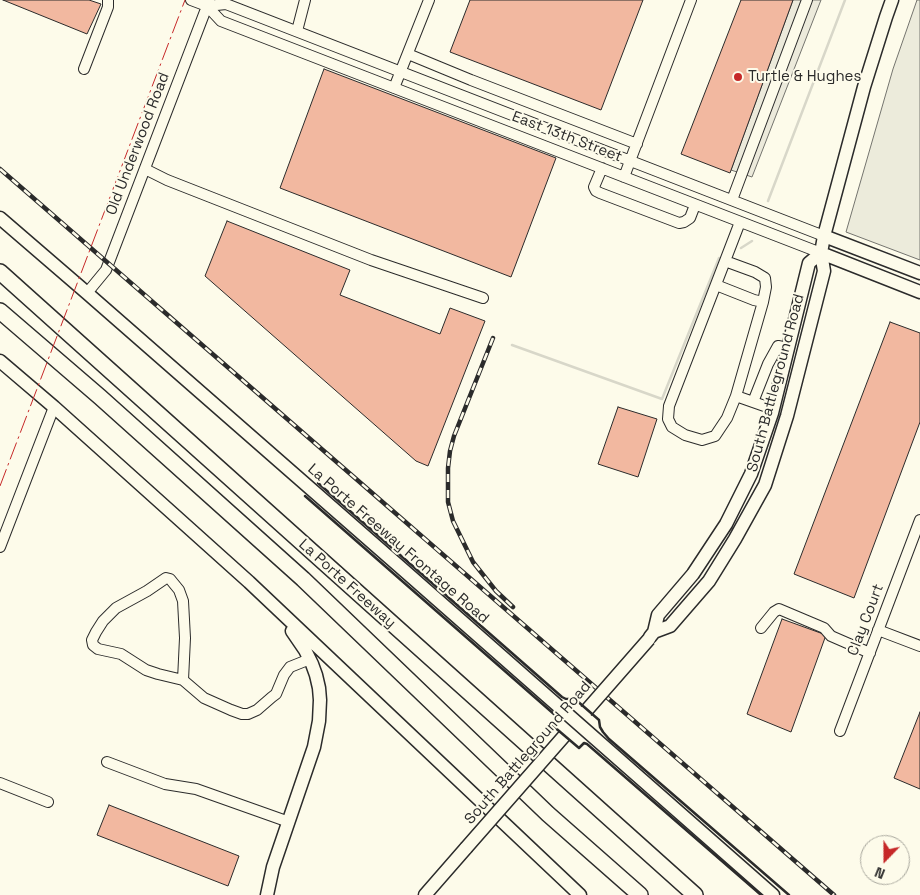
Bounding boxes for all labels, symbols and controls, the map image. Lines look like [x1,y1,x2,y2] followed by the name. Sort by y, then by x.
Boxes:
[748,68,861,86] place label: Turtle & Hughes
[102,70,174,218] street label: Old Underwood Road
[732,71,744,83] marker: Turtle & Hughes
[509,108,625,166] street label: East 13th Street
[744,292,808,474] street label: South Battleground Road
[304,460,492,628] street label: La Porte Freeway Frontage Road
[295,536,399,632] street label: La Porte Freeway
[844,582,888,658] street label: Clay Court
[461,678,595,828] street label: South Battleground Road
[860,835,910,885] north arrow
[872,863,887,883] text: N

